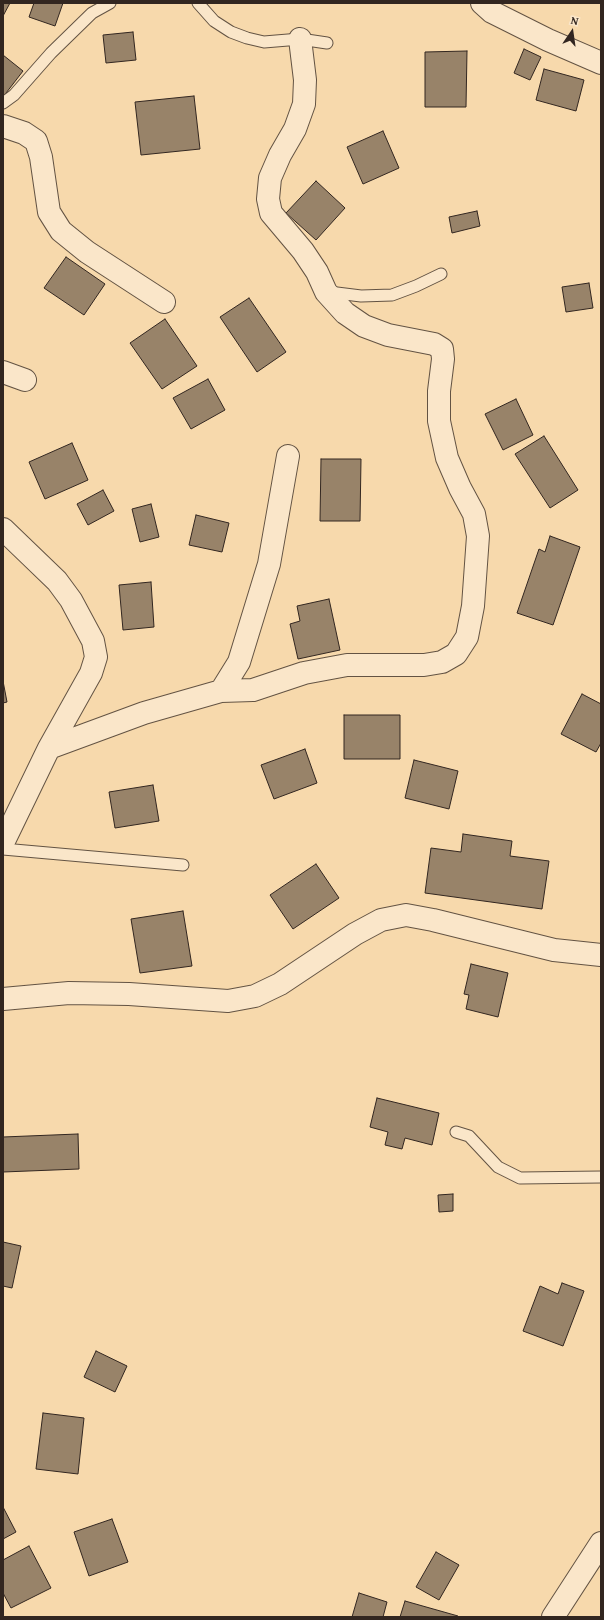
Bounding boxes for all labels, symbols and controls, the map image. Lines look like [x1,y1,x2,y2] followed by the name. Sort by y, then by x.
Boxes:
[552,12,592,52] north arrow
[569,12,580,29] text: N

